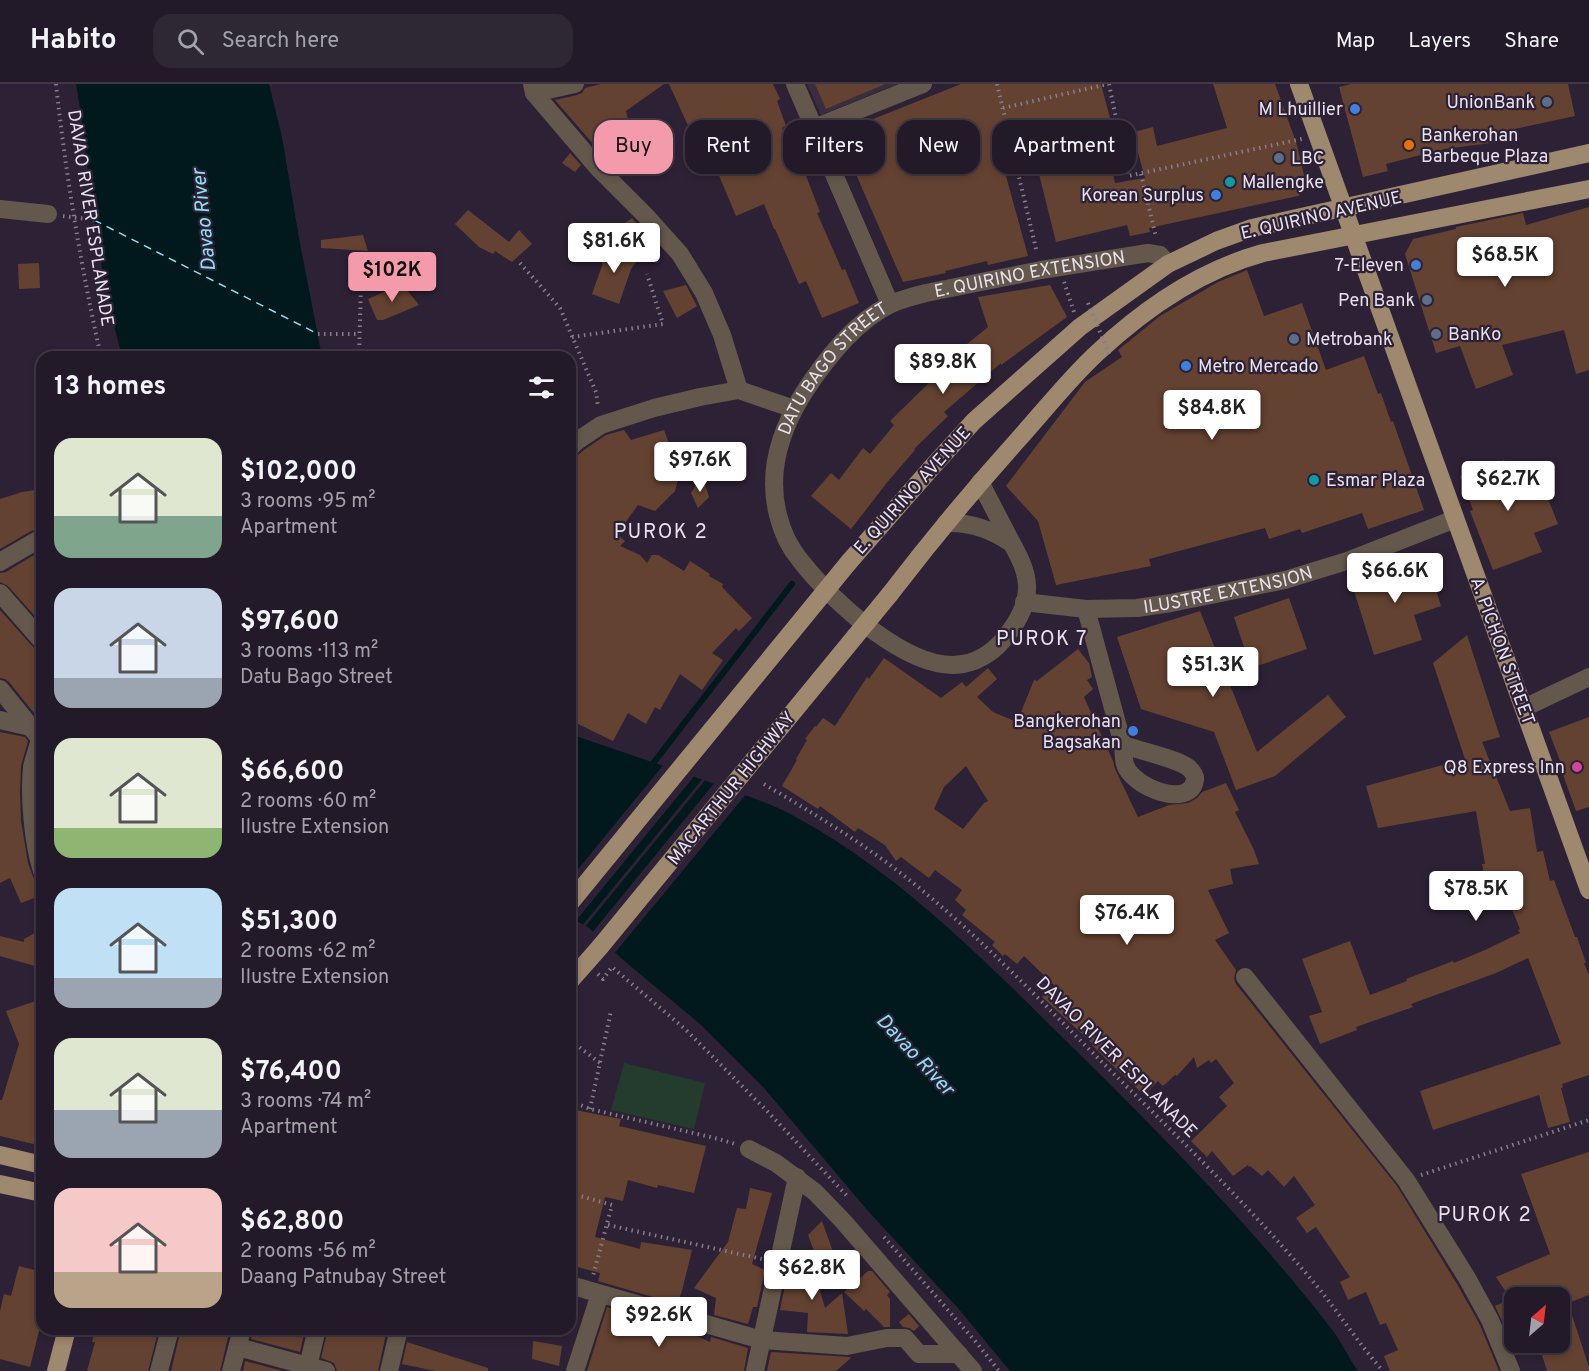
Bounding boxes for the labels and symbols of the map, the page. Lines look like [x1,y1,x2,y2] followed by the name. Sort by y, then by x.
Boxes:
[1446,92,1535,115] place label: UnionBank
[1540,95,1554,109] marker: UnionBank
[1259,99,1343,122] place label: M Lhuillier
[1348,102,1362,116] marker: M Lhuillier
[61,108,118,328] street label: DAVAO RIVER ESPLANADE
[1421,125,1548,169] place label: Bankerohan Barbeque Plaza
[1402,138,1416,152] marker: Bankerohan Barbeque Plaza
[1291,148,1324,171] place label: LBC
[1272,151,1286,165] marker: LBC
[187,166,223,273] water label: Davao River
[1242,172,1324,195] place label: Mallengke
[1223,175,1237,189] marker: Mallengke
[1081,185,1204,208] place label: Korean Surplus
[1239,187,1404,246] street label: E. QUIRINO AVENUE
[1209,188,1223,202] marker: Korean Surplus
[565,223,663,274] pin: $81.6K
[1456,237,1554,288] pin: $68.5K
[932,247,1127,304] street label: E. QUIRINO EXTENSION
[350,252,434,303] pin: $102K
[1335,255,1404,278] place label: 7-Eleven
[1409,258,1423,272] marker: 7-Eleven
[1338,290,1415,313] place label: Pen Bank
[1420,293,1434,307] marker: Pen Bank
[774,298,892,439] street label: DATU BAGO STREET
[1448,324,1501,347] place label: BanKo
[1429,327,1443,341] marker: BanKo
[1306,329,1392,352] place label: Metrobank
[1287,332,1301,346] marker: Metrobank
[894,344,992,395] pin: $89.8K
[1198,356,1319,379] place label: Metro Mercado
[1179,359,1193,373] marker: Metro Mercado
[1163,390,1261,441] pin: $84.8K
[850,422,977,560] street label: E. QUIRINO AVENUE
[651,442,749,493] pin: $97.6K
[1459,461,1557,512] pin: $62.7K
[1326,470,1425,493] place label: Esmar Plaza
[1307,473,1321,487] marker: Esmar Plaza
[614,520,708,546] district label: PUROK 2
[1346,553,1444,604] pin: $66.6K
[1142,562,1316,620] street label: ILUSTRE EXTENSION
[1464,574,1539,729] street label: A. PICHON STREET
[996,627,1088,653] district label: PUROK 7
[1164,647,1262,698] pin: $51.3K
[663,708,801,870] street label: MACARTHUR HIGHWAY
[1013,711,1121,755] place label: Bangkerohan Bagsakan
[1126,724,1140,738] marker: Bangkerohan Bagsakan
[1444,757,1565,780] place label: Q8 Express Inn
[1570,760,1584,774] marker: Q8 Express Inn
[1427,871,1525,922] pin: $78.5K
[1078,895,1176,946] pin: $76.4K
[1030,973,1201,1144] street label: DAVAO RIVER ESPLANADE
[870,1009,960,1103] water label: Davao River
[1438,1203,1532,1229] district label: PUROK 2
[763,1250,861,1301] pin: $62.8K
[1504,1287,1570,1353] north arrow
[610,1297,708,1348] pin: $92.6K

